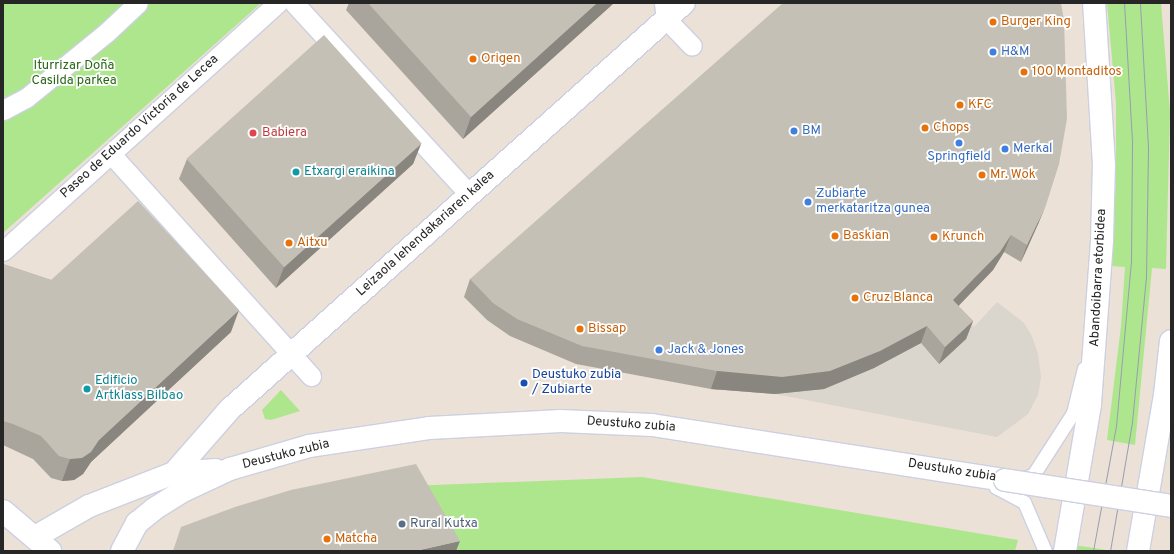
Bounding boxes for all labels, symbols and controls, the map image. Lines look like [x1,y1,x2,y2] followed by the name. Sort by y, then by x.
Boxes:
[1001,14,1071,30] place label: Burger King
[988,17,998,27] marker: Burger King
[1001,44,1029,60] place label: H&M
[988,47,998,57] marker: H&M
[481,51,521,67] place label: Origen
[58,52,222,202] street label: Paseo de Eduardo Victoria de Lecea
[468,54,478,64] marker: Origen
[31,59,117,90] park label: Iturrizar Doña Casilda parkea
[1032,64,1122,80] place label: 100 Montaditos
[1019,67,1029,77] marker: 100 Montaditos
[968,97,992,113] place label: KFC
[955,100,965,110] marker: KFC
[933,120,969,136] place label: Chops
[802,123,821,139] place label: BM
[920,123,930,133] marker: Chops
[262,125,307,141] place label: Babiera
[789,126,799,136] marker: BM
[247,127,259,139] marker: Babiera
[954,138,964,148] marker: Springfield
[1013,141,1052,157] place label: Merkal
[1000,144,1010,154] marker: Merkal
[927,149,991,165] place label: Springfield
[304,164,395,180] place label: Etxargi eraikina
[291,167,301,177] marker: Etxargi eraikina
[990,167,1036,183] place label: Mr. Wok
[354,168,498,300] street label: Leizaola lehendakariaren kalea
[977,170,987,180] marker: Mr. Wok
[816,187,930,218] place label: Zubiarte merkataritza gunea
[803,197,813,207] marker: Zubiarte merkataritza gunea
[1088,208,1110,348] street label: Abandoibarra etorbidea
[843,228,889,244] place label: Baskian
[942,229,984,245] place label: Krunch
[830,231,840,241] marker: Baskian
[929,232,939,242] marker: Krunch
[297,235,328,251] place label: Aitxu
[284,238,294,248] marker: Aitxu
[863,290,933,306] place label: Cruz Blanca
[850,293,860,303] marker: Cruz Blanca
[588,321,626,337] place label: Bissap
[575,324,585,334] marker: Bissap
[667,342,744,358] place label: Jack & Jones
[654,345,664,355] marker: Jack & Jones
[532,368,621,399] place label: Deustuko zubia / Zubiarte
[95,374,183,405] place label: Edificio Artklass Bilbao
[519,378,529,388] marker: Deustuko zubia / Zubiarte
[82,384,92,394] marker: Edificio Artklass Bilbao
[586,414,676,436] street label: Deustuko zubia
[241,437,331,473] street label: Deustuko zubia
[907,456,997,486] street label: Deustuko zubia
[410,516,478,532] place label: Rural Kutxa
[397,519,407,529] marker: Rural Kutxa
[335,531,377,547] place label: Matcha
[322,534,332,544] marker: Matcha

